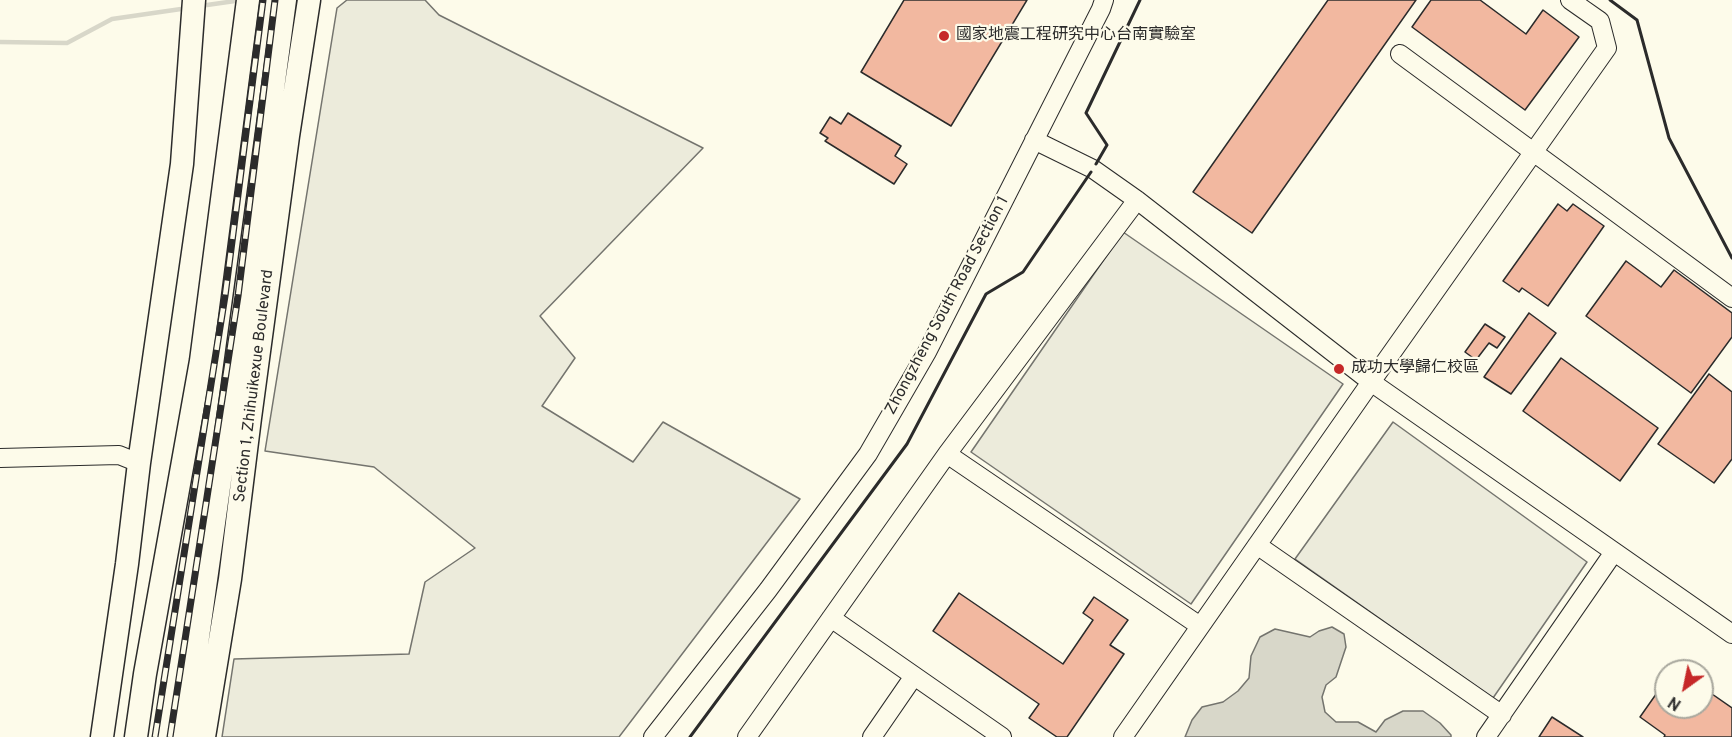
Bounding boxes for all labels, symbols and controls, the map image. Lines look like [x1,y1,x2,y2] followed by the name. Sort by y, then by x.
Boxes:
[956,26,1196,46] place label: 國家地震工程研究中心台南實驗室
[937,29,951,43] marker: 國家地震工程研究中心台南實驗室
[882,193,1014,419] street label: Zhongzheng South Road Section 1
[231,269,279,503] street label: Section 1, Zhihuikexue Boulevard
[1351,359,1479,379] place label: 成功大學歸仁校區
[1332,362,1346,376] marker: 成功大學歸仁校區
[1654,659,1714,719] north arrow
[1665,691,1686,714] text: N

